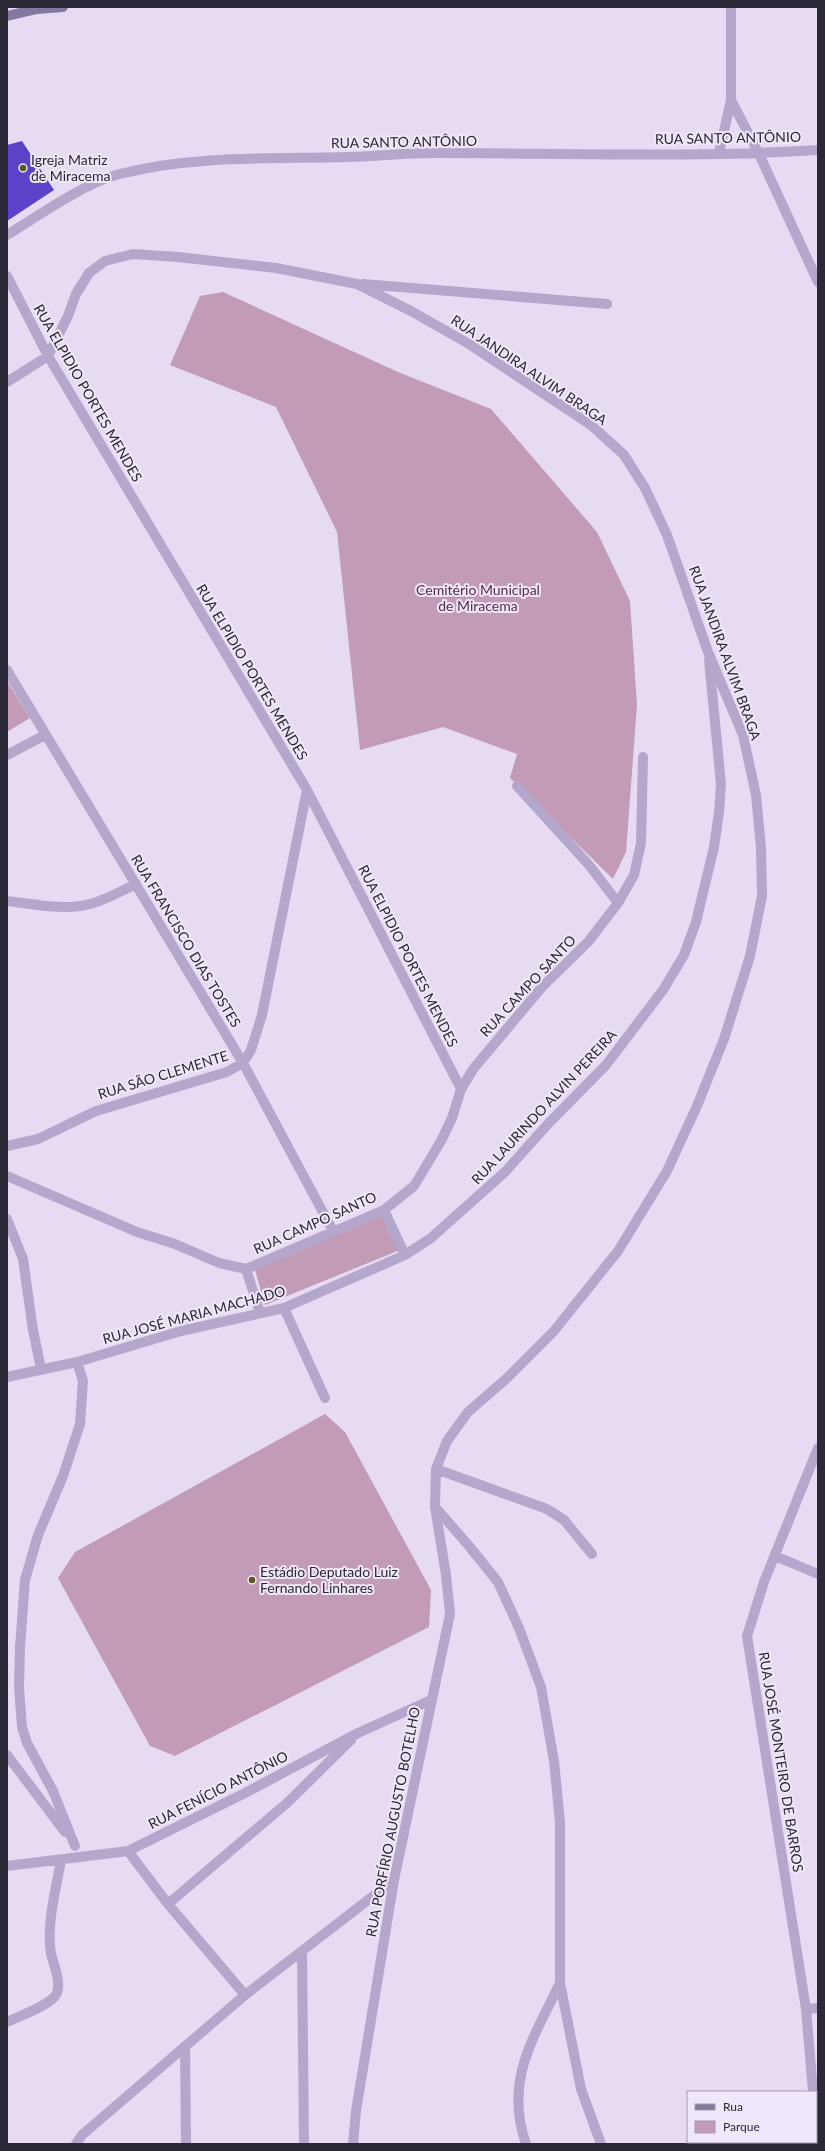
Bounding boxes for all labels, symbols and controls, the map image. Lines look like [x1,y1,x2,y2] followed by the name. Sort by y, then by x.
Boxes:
[655,128,801,147] street label: RUA SANTO ANTÔNIO
[331,132,477,151] street label: RUA SANTO ANTÔNIO
[31,151,110,184] place label: Igreja Matriz de Miracema
[18,163,28,173] marker: Igreja Matriz de Miracema
[31,301,146,484] street label: RUA ELPIDIO PORTES MENDES
[448,311,611,428] street label: RUA JANDIRA ALVIM BRAGA
[686,563,765,743] street label: RUA JANDIRA ALVIM BRAGA
[193,581,312,763] street label: RUA ELPIDIO PORTES MENDES
[416,581,540,614] park label: Cemitério Municipal de Miracema
[128,851,245,1030] street label: RUA FRANCISCO DIAS TOSTES
[355,862,462,1050] street label: RUA ELPIDIO PORTES MENDES
[476,931,579,1040] street label: RUA CAMPO SANTO
[467,1025,620,1187] street label: RUA LAURINDO ALVIN PEREIRA
[96,1047,230,1102] street label: RUA SÃO CLEMENTE
[251,1188,379,1257] street label: RUA CAMPO SANTO
[101,1282,287,1347] street label: RUA JOSÉ MARIA MACHADO
[260,1563,398,1596] place label: Estádio Deputado Luiz Fernando Linhares
[247,1575,257,1585] marker: Estádio Deputado Luiz Fernando Linhares
[756,1650,807,1873] street label: RUA JOSÉ MONTEIRO DE BARROS
[362,1705,423,1938] street label: RUA PORFÍRIO AUGUSTO BOTELHO
[145,1747,291,1832] street label: RUA FENÍCIO ANTÔNIO
[687,2091,817,2143] legend
[723,2099,743,2114] text: Rua
[723,2119,760,2134] text: Parque

